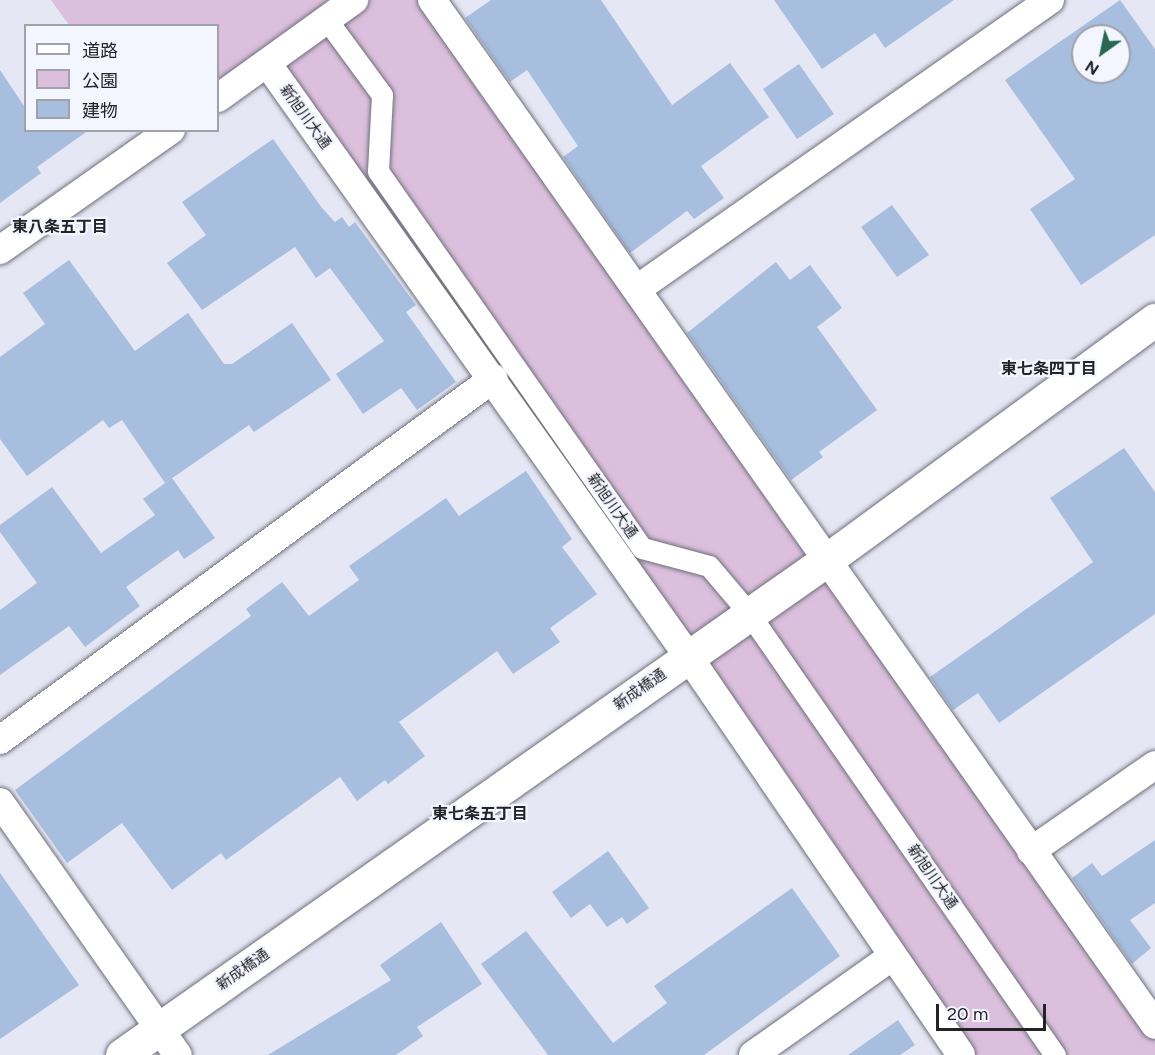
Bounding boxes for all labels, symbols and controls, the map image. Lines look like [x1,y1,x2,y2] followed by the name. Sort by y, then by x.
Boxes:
[24,24,219,132] legend
[1071,24,1131,84] north arrow
[82,40,118,62] text: 道路
[1082,57,1102,79] text: N
[82,70,118,92] text: 公園
[276,81,334,153] street label: 新旭川大通
[82,100,118,122] text: 建物
[12,217,108,237] district label: 東八条五丁目
[1001,359,1097,379] district label: 東七条四丁目
[583,470,641,542] street label: 新旭川大通
[610,665,670,715] street label: 新成橋通
[432,804,528,824] district label: 東七条五丁目
[903,841,961,913] street label: 新旭川大通
[213,945,273,995] street label: 新成橋通
[939,992,1048,1030] scale bar
[947,1003,988,1025] text: 20 m

